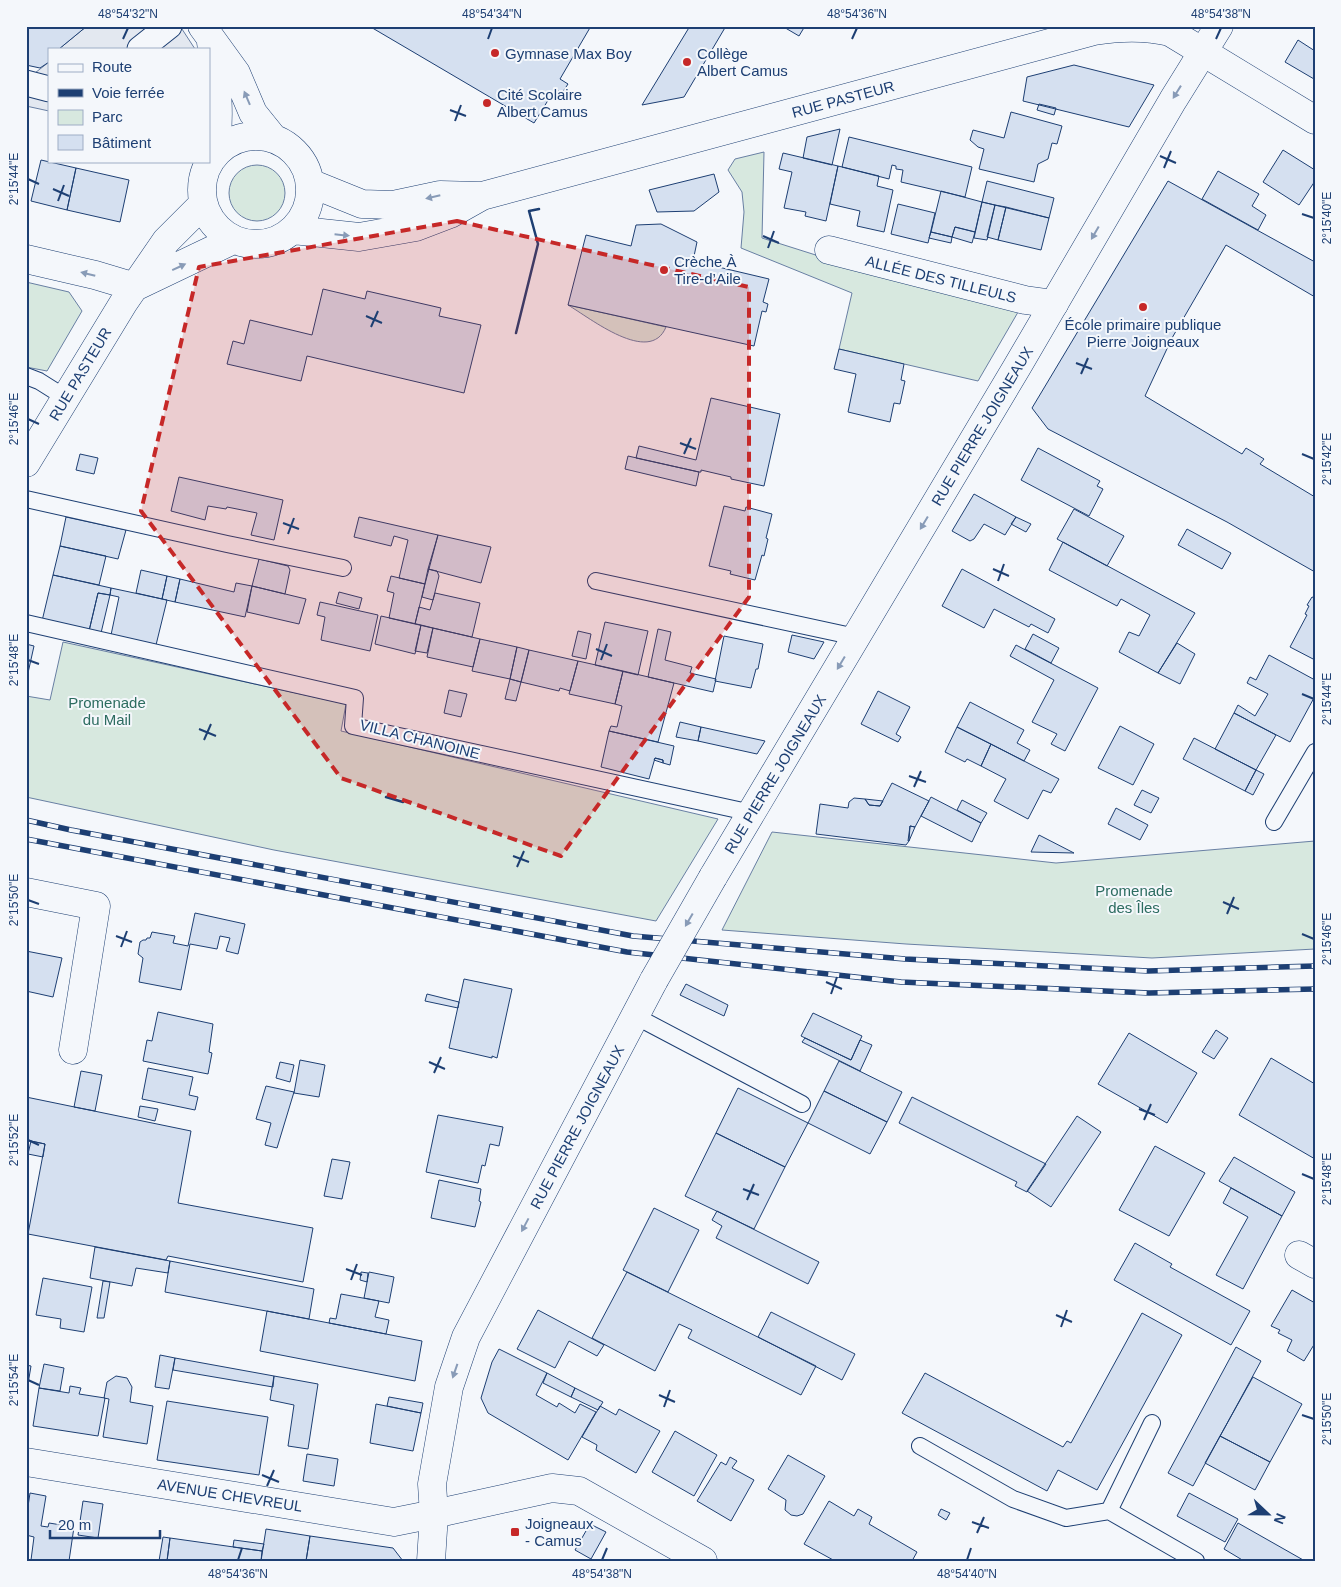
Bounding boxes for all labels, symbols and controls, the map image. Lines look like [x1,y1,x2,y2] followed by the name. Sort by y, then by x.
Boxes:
[98,7,158,21] text: 48°54'32"N
[462,7,522,21] text: 48°54'34"N
[827,7,887,21] text: 48°54'36"N
[1191,7,1251,21] text: 48°54'38"N
[505,45,632,62] place label: Gymnase Max Boy
[697,45,788,79] place label: Collège Albert Camus
[489,47,501,59] marker: Gymnase Max Boy
[48,48,210,162] legend
[681,56,693,68] marker: Collège Albert Camus
[92,58,132,75] text: Route
[790,77,896,121] street label: RUE PASTEUR
[92,84,165,101] text: Voie ferrée
[497,86,588,120] place label: Cité Scolaire Albert Camus
[1173,86,1182,99] one-way arrow
[243,91,251,105] one-way arrow
[481,97,493,109] marker: Cité Scolaire Albert Camus
[92,108,123,125] text: Parc
[92,134,152,151] text: Bâtiment
[7,153,21,205] text: 2°15'44"E
[1320,192,1334,244] text: 2°15'40"E
[426,193,441,201] one-way arrow
[1091,226,1100,239] one-way arrow
[334,231,350,239] one-way arrow
[864,252,1018,306] street label: ALLÉE DES TILLEULS
[674,253,741,287] place label: Crèche À Tire-d’Aile
[172,262,186,270] one-way arrow
[658,264,670,276] marker: Crèche À Tire-d’Aile
[81,270,96,278] one-way arrow
[1137,301,1149,313] marker: École primaire publique Pierre Joigneaux
[1065,316,1221,350] place label: École primaire publique Pierre Joigneaux
[46,324,115,424] street label: RUE PASTEUR
[928,343,1036,509] street label: RUE PIERRE JOIGNEAUX
[7,393,21,445] text: 2°15'46"E
[1320,433,1334,485] text: 2°15'42"E
[919,517,928,530] one-way arrow
[7,634,21,686] text: 2°15'48"E
[837,656,845,670] one-way arrow
[1320,673,1334,725] text: 2°15'44"E
[721,691,829,857] street label: RUE PIERRE JOIGNEAUX
[68,694,146,728] park label: Promenade du Mail
[358,716,482,762] street label: VILLA CHANOINE
[7,874,21,926] text: 2°15'50"E
[1095,882,1173,916] park label: Promenade des Îles
[684,913,693,926] one-way arrow
[1320,913,1334,965] text: 2°15'46"E
[527,1042,627,1212] street label: RUE PIERRE JOIGNEAUX
[7,1114,21,1166] text: 2°15'52"E
[1320,1153,1334,1205] text: 2°15'48"E
[521,1218,530,1232] one-way arrow
[7,1354,21,1406] text: 2°15'54"E
[451,1364,459,1379] one-way arrow
[1320,1393,1334,1445] text: 2°15'50"E
[156,1475,304,1515] street label: AVENUE CHEVREUL
[1244,1490,1294,1540] north arrow
[50,1507,160,1539] scale bar
[1271,1511,1289,1527] text: N
[525,1515,594,1549] place label: Joigneaux - Camus
[58,1516,91,1533] text: 20 m
[509,1526,521,1538] marker: Joigneaux - Camus
[208,1567,268,1581] text: 48°54'36"N
[572,1567,632,1581] text: 48°54'38"N
[937,1567,997,1581] text: 48°54'40"N

